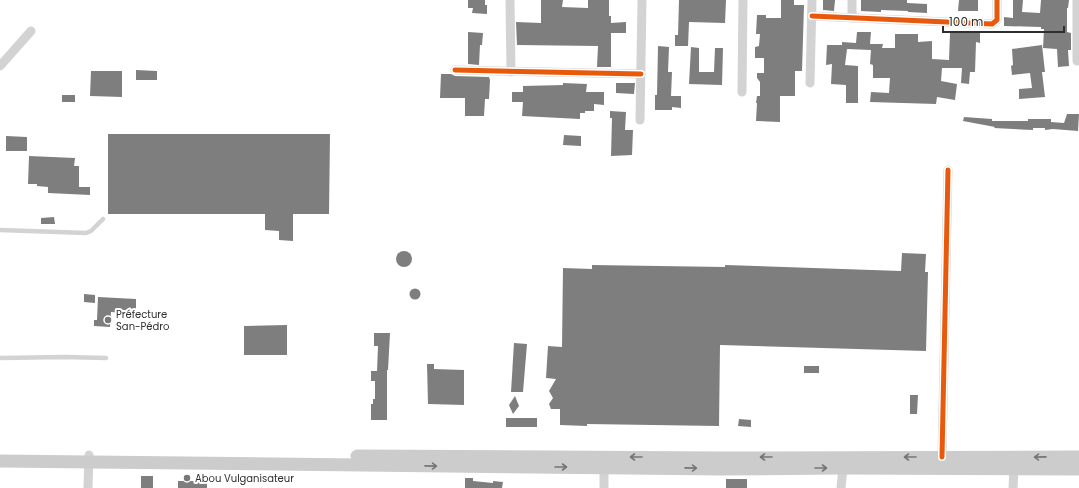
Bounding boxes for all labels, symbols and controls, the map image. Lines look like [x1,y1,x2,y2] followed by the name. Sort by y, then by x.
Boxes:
[943,8,1064,34] scale bar
[949,13,983,30] text: 100 m
[116,307,169,334] place label: Préfecture San-Pédro
[103,315,113,325] marker: Préfecture San-Pédro
[630,453,643,461] one-way arrow
[760,453,773,461] one-way arrow
[904,453,917,461] one-way arrow
[1034,453,1047,461] one-way arrow
[424,462,437,470] one-way arrow
[554,463,567,471] one-way arrow
[684,464,697,472] one-way arrow
[814,464,827,472] one-way arrow
[195,471,294,486] place label: Abou Vulganisateur
[182,473,192,483] marker: Abou Vulganisateur

